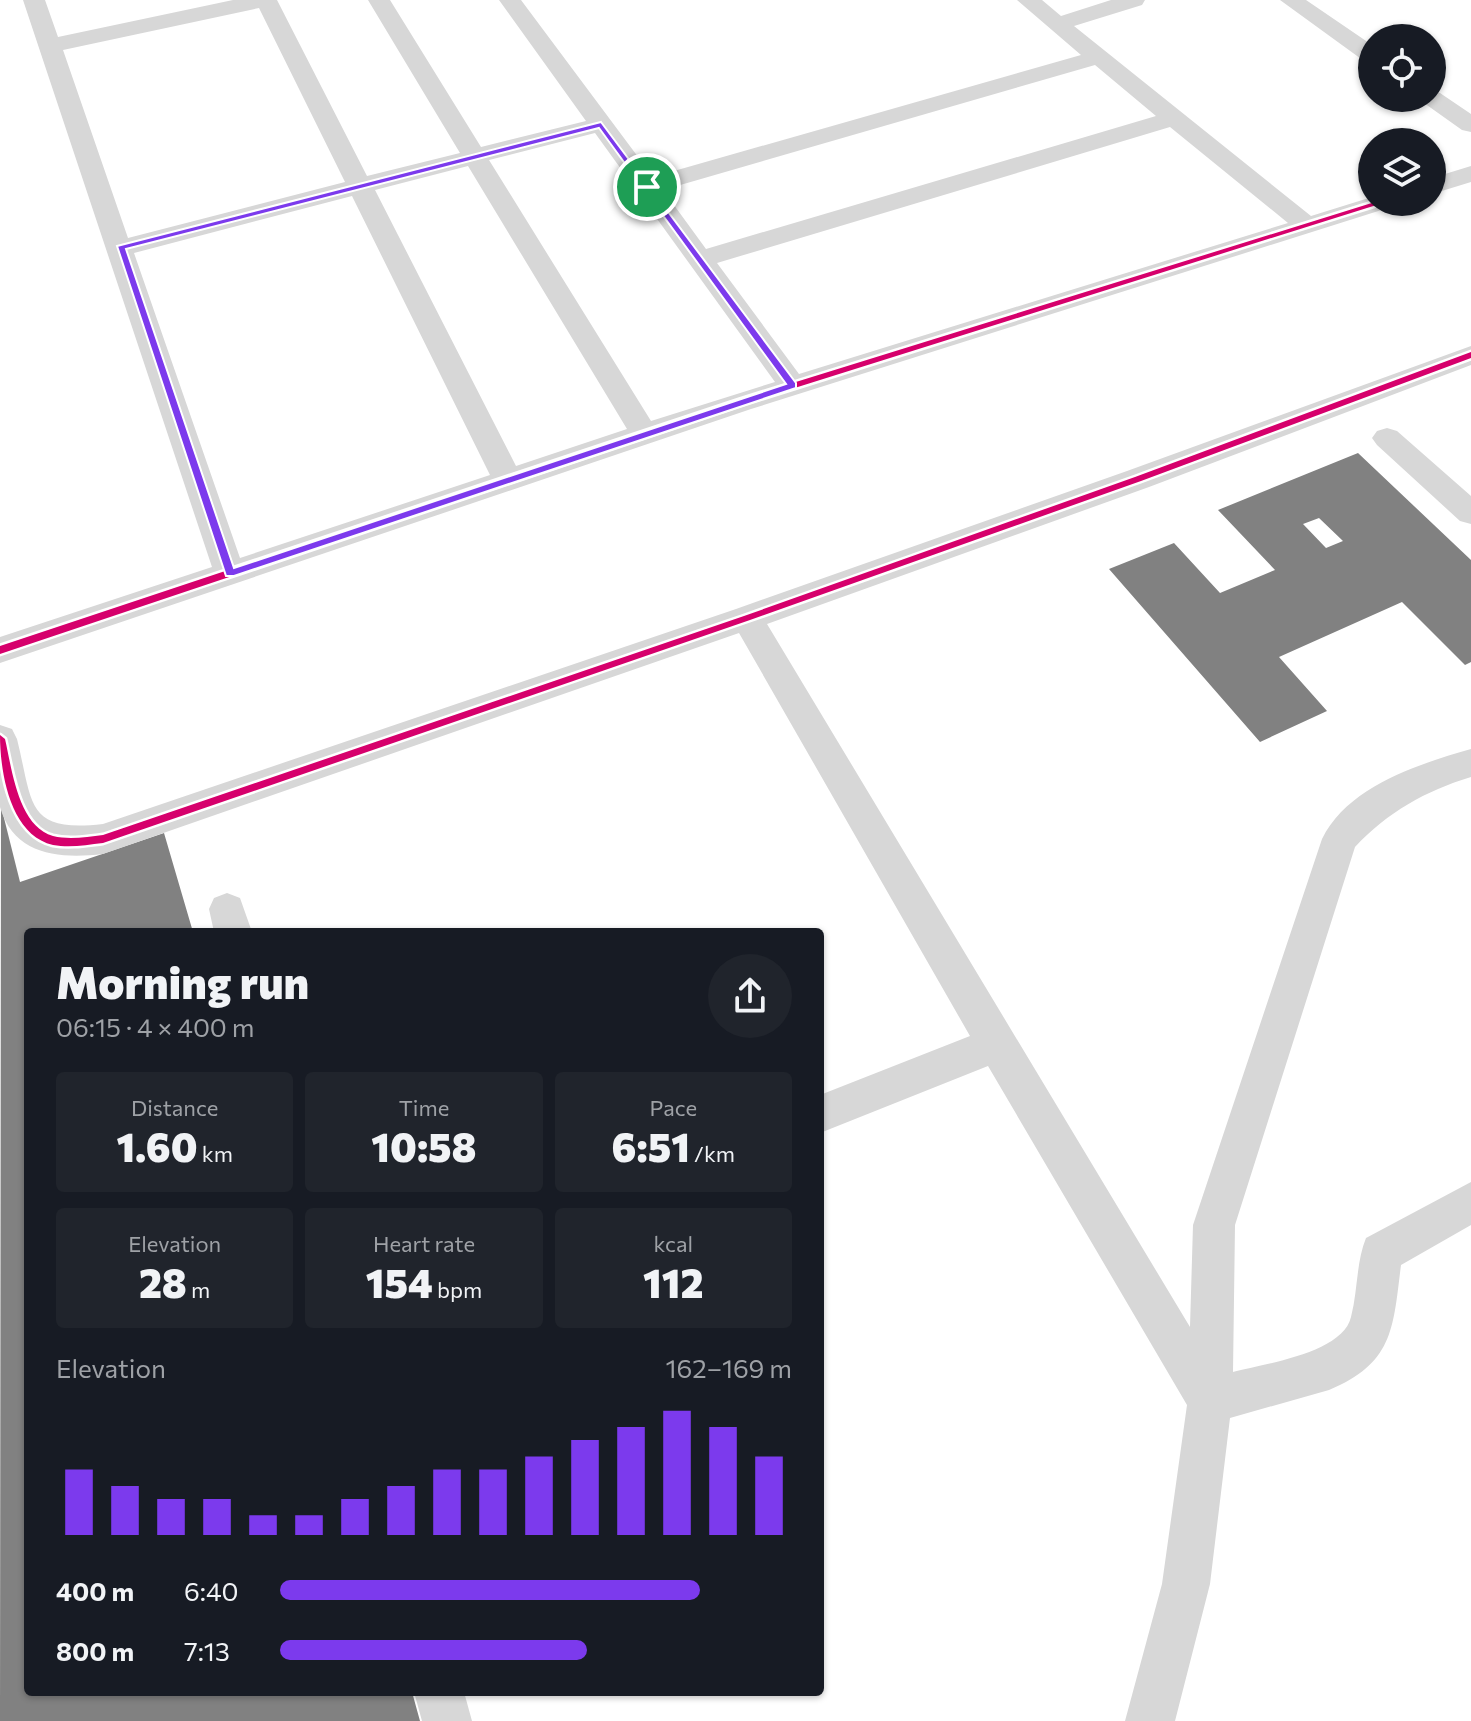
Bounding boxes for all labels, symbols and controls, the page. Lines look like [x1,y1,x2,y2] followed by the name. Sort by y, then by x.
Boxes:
[1358,24,1446,216] map controls
[1358,24,1446,112] button: locate
[1358,128,1446,216] button: layers
[613,153,681,221] pin
[625,165,669,209] icon: arrive
[56,954,309,1008] text: Morning run
[708,954,792,1038] button: share
[56,1011,255,1042] text: 06:15 · 4 × 400 m
[131,1094,218,1121] text: Distance
[399,1094,449,1121] text: Time
[649,1094,697,1121] text: Pace
[116,1121,198,1170] text: 1.60
[371,1121,477,1170] text: 10:58
[612,1121,690,1170] text: 6:51
[198,1140,233,1167] text: km
[690,1140,735,1167] text: /km
[128,1230,221,1257] text: Elevation
[373,1230,475,1257] text: Heart rate
[654,1230,693,1257] text: kcal
[139,1257,187,1306] text: 28
[366,1257,433,1306] text: 154
[643,1257,704,1306] text: 112
[187,1276,210,1303] text: m
[433,1276,482,1303] text: bpm
[56,1352,166,1383] text: Elevation
[665,1352,792,1383] text: 162–169 m
[56,1575,134,1606] text: 400 m
[184,1575,238,1606] text: 6:40
[56,1635,134,1666] text: 800 m
[184,1635,230,1666] text: 7:13

